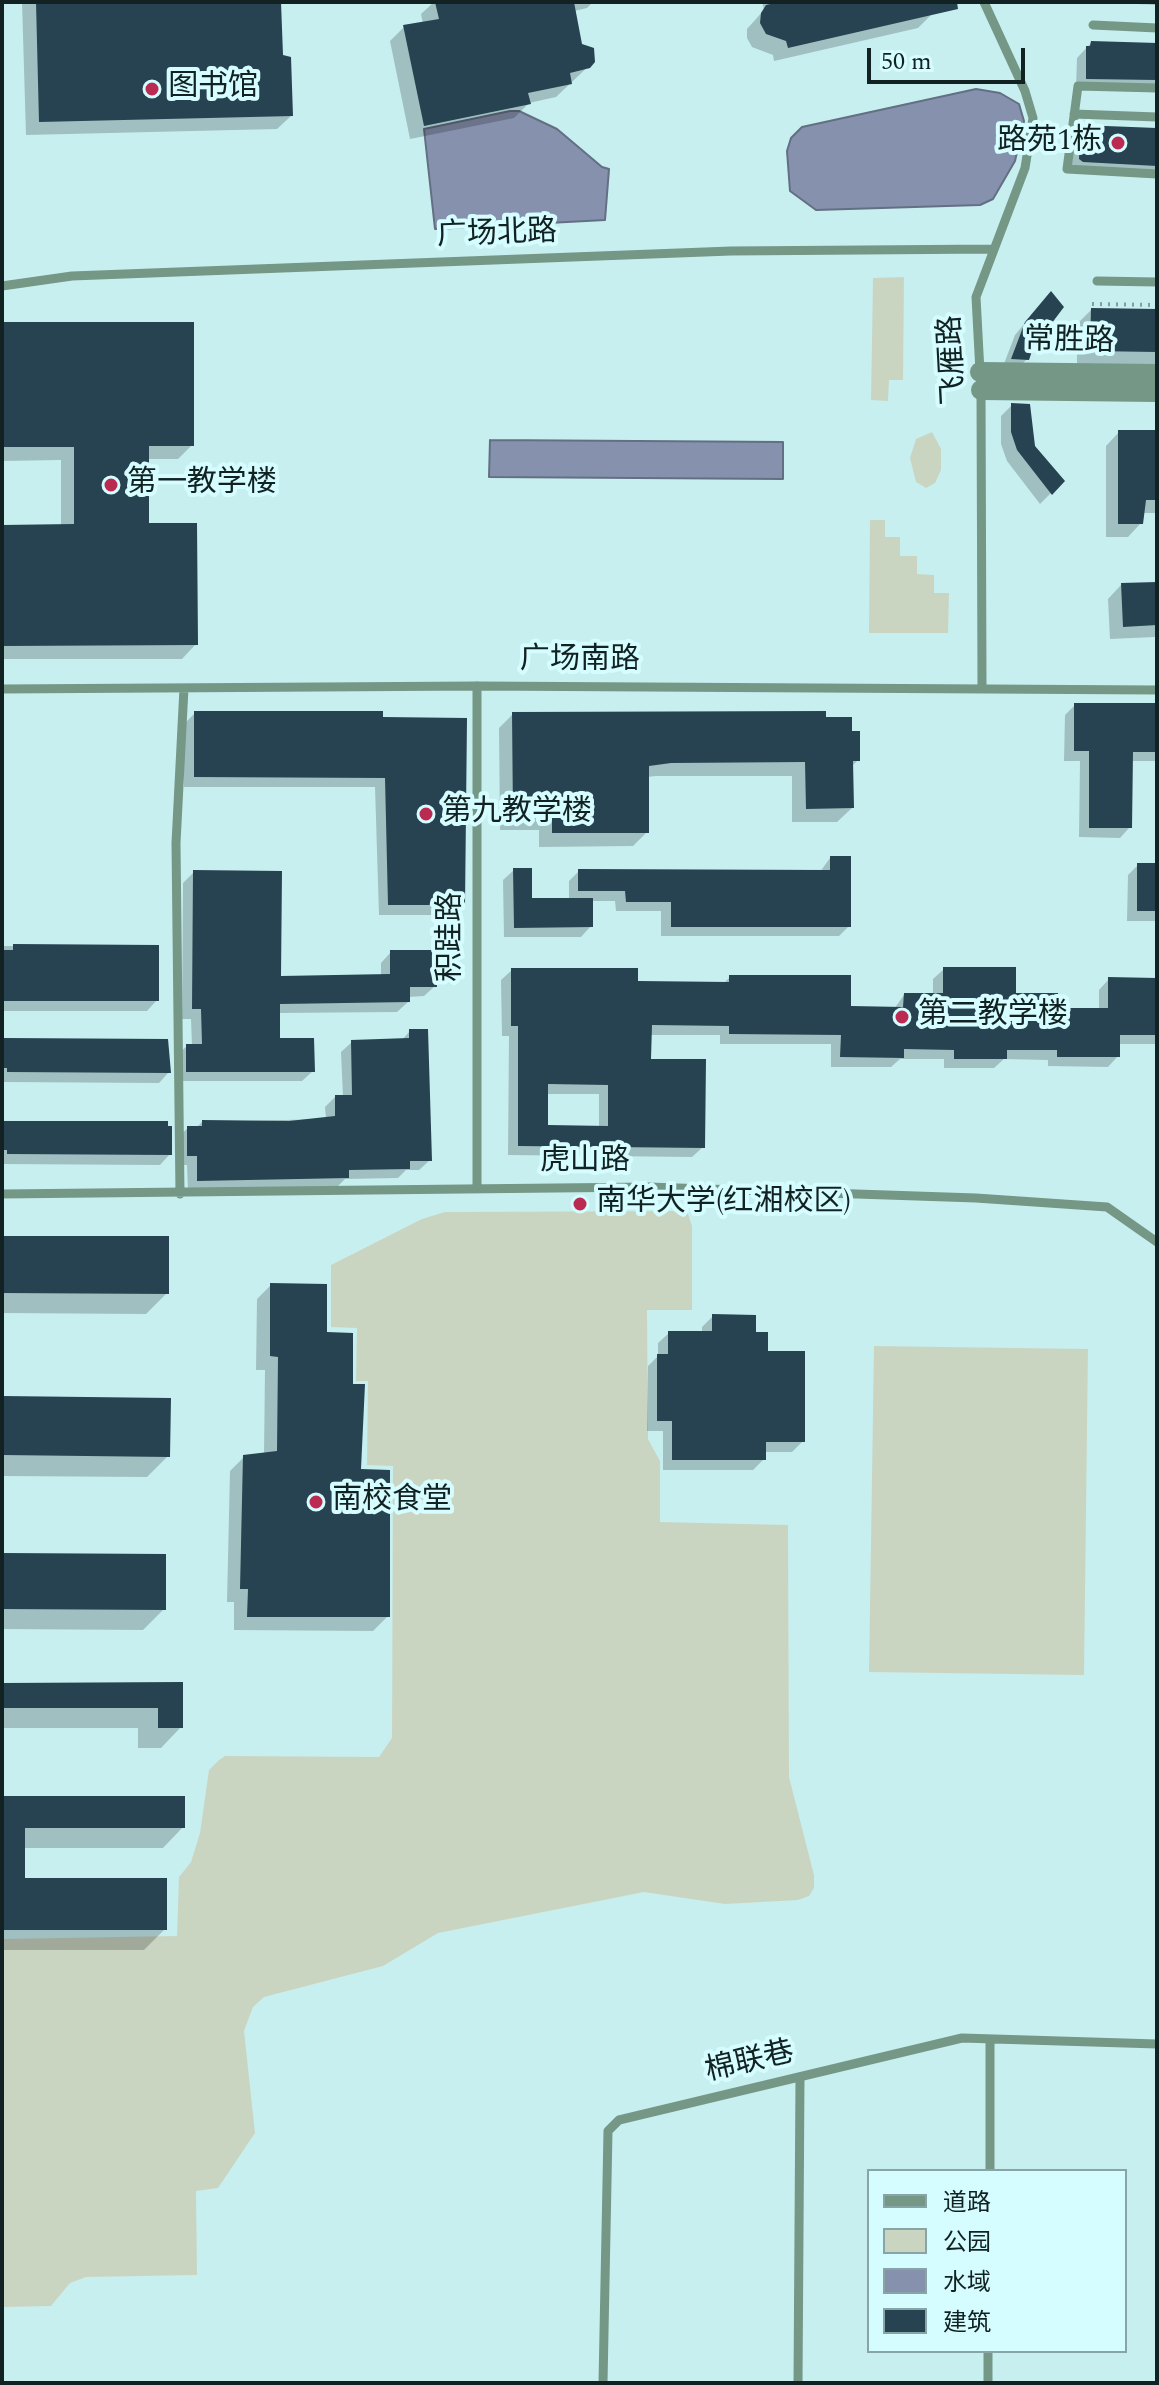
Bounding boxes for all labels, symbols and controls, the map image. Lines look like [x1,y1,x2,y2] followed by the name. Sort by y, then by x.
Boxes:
[871,32,1029,82] scale bar
[881,44,932,80] text: 50 m
[168,71,258,107] place label: 图书馆
[143,80,161,98] marker: 图书馆
[997,125,1102,161] place label: 路苑1栋
[1109,134,1127,152] marker: 路苑1栋
[436,216,558,256] street label: 广场北路
[935,314,975,406] street label: 飞雁路
[1024,324,1114,362] street label: 常胜路
[127,467,277,503] place label: 第一教学楼
[102,476,120,494] marker: 第一教学楼
[520,644,640,680] street label: 广场南路
[442,796,592,832] place label: 第九教学楼
[417,805,435,823] marker: 第九教学楼
[435,892,471,982] street label: 积跬路
[918,999,1068,1035] place label: 第二教学楼
[893,1008,911,1026] marker: 第二教学楼
[540,1145,630,1181] street label: 虎山路
[596,1186,851,1222] place label: 南华大学(红湘校区)
[571,1195,589,1213] marker: 南华大学(红湘校区)
[332,1484,452,1520] place label: 南校食堂
[307,1493,325,1511] marker: 南校食堂
[702,2036,798,2092] street label: 棉联巷
[867,2169,1127,2353] legend
[943,2185,991,2221] text: 道路
[943,2225,991,2261] text: 公园
[943,2265,991,2301] text: 水域
[943,2305,991,2341] text: 建筑

